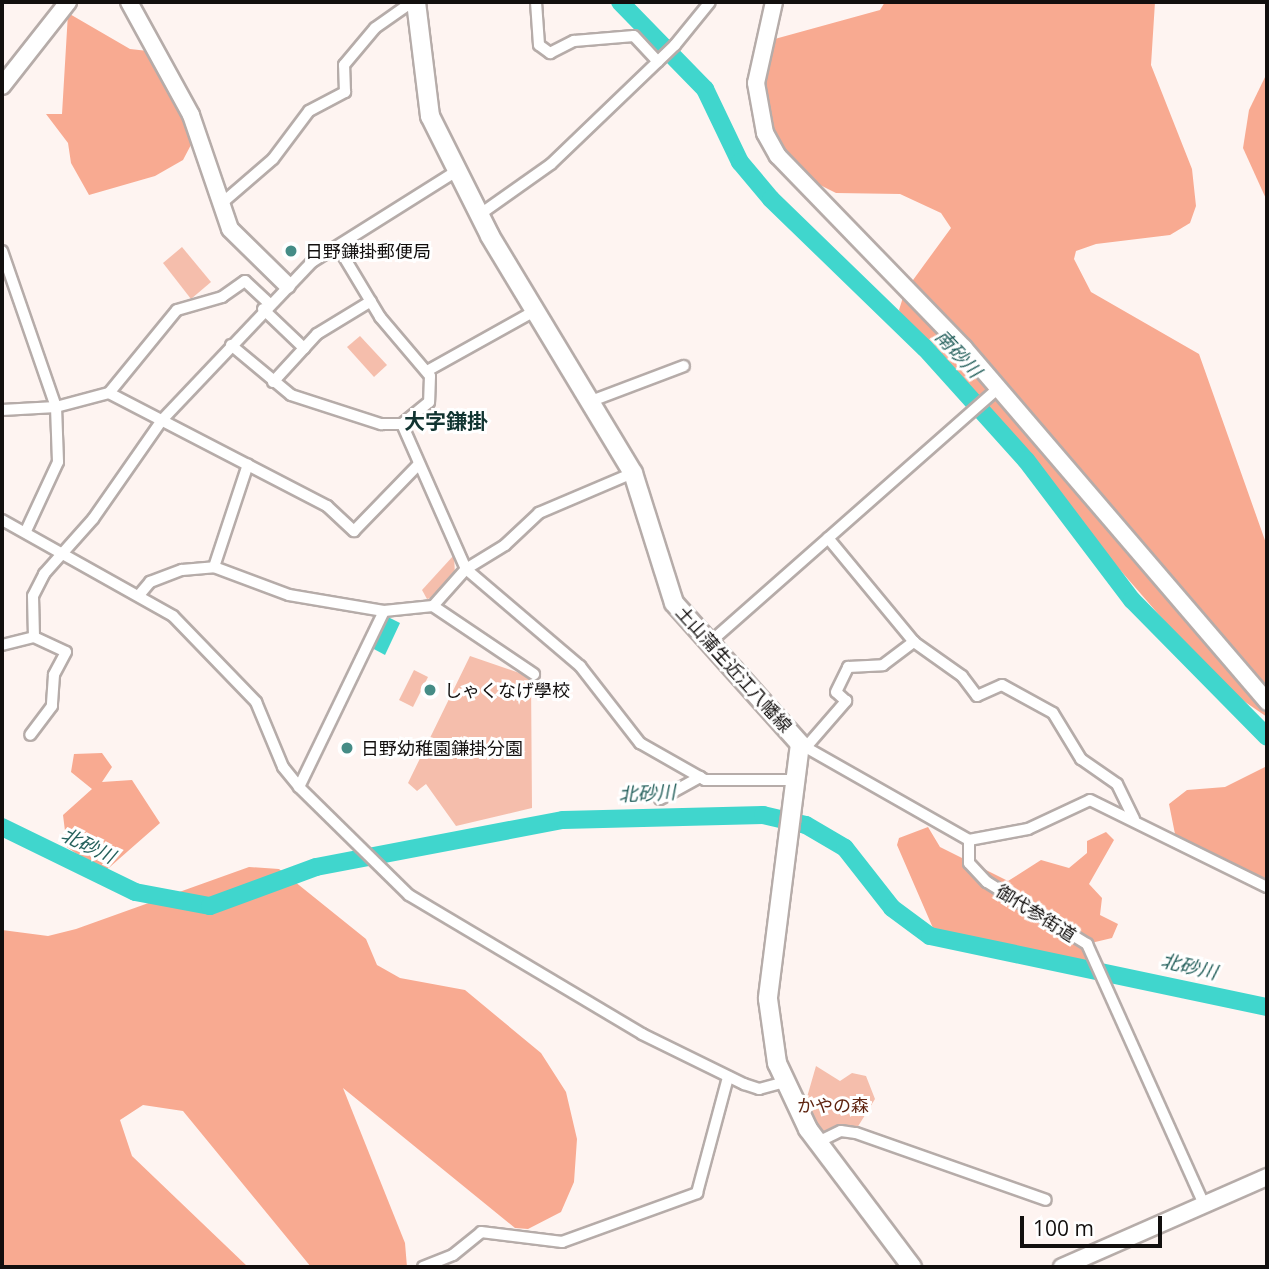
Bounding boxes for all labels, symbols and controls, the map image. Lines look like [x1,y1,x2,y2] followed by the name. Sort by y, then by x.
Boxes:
[305,240,431,262] place label: 日野鎌掛郵便局
[283,243,299,259] marker: 日野鎌掛郵便局
[930,325,986,383] water label: 南砂川
[404,408,488,434] district label: 大字鎌掛
[672,602,796,736] street label: 土山蒲生近江八幡線
[444,679,570,701] place label: しゃくなげ學校
[422,682,438,698] marker: しゃくなげ學校
[361,737,523,759] place label: 日野幼稚園鎌掛分園
[339,740,355,756] marker: 日野幼稚園鎌掛分園
[618,781,676,807] water label: 北砂川
[57,823,119,869] water label: 北砂川
[992,880,1080,946] street label: 御代参街道
[1159,949,1219,985] water label: 北砂川
[797,1094,869,1116] park label: かやの森
[1024,1202,1166,1246] scale bar
[1033,1214,1094,1242] text: 100 m

